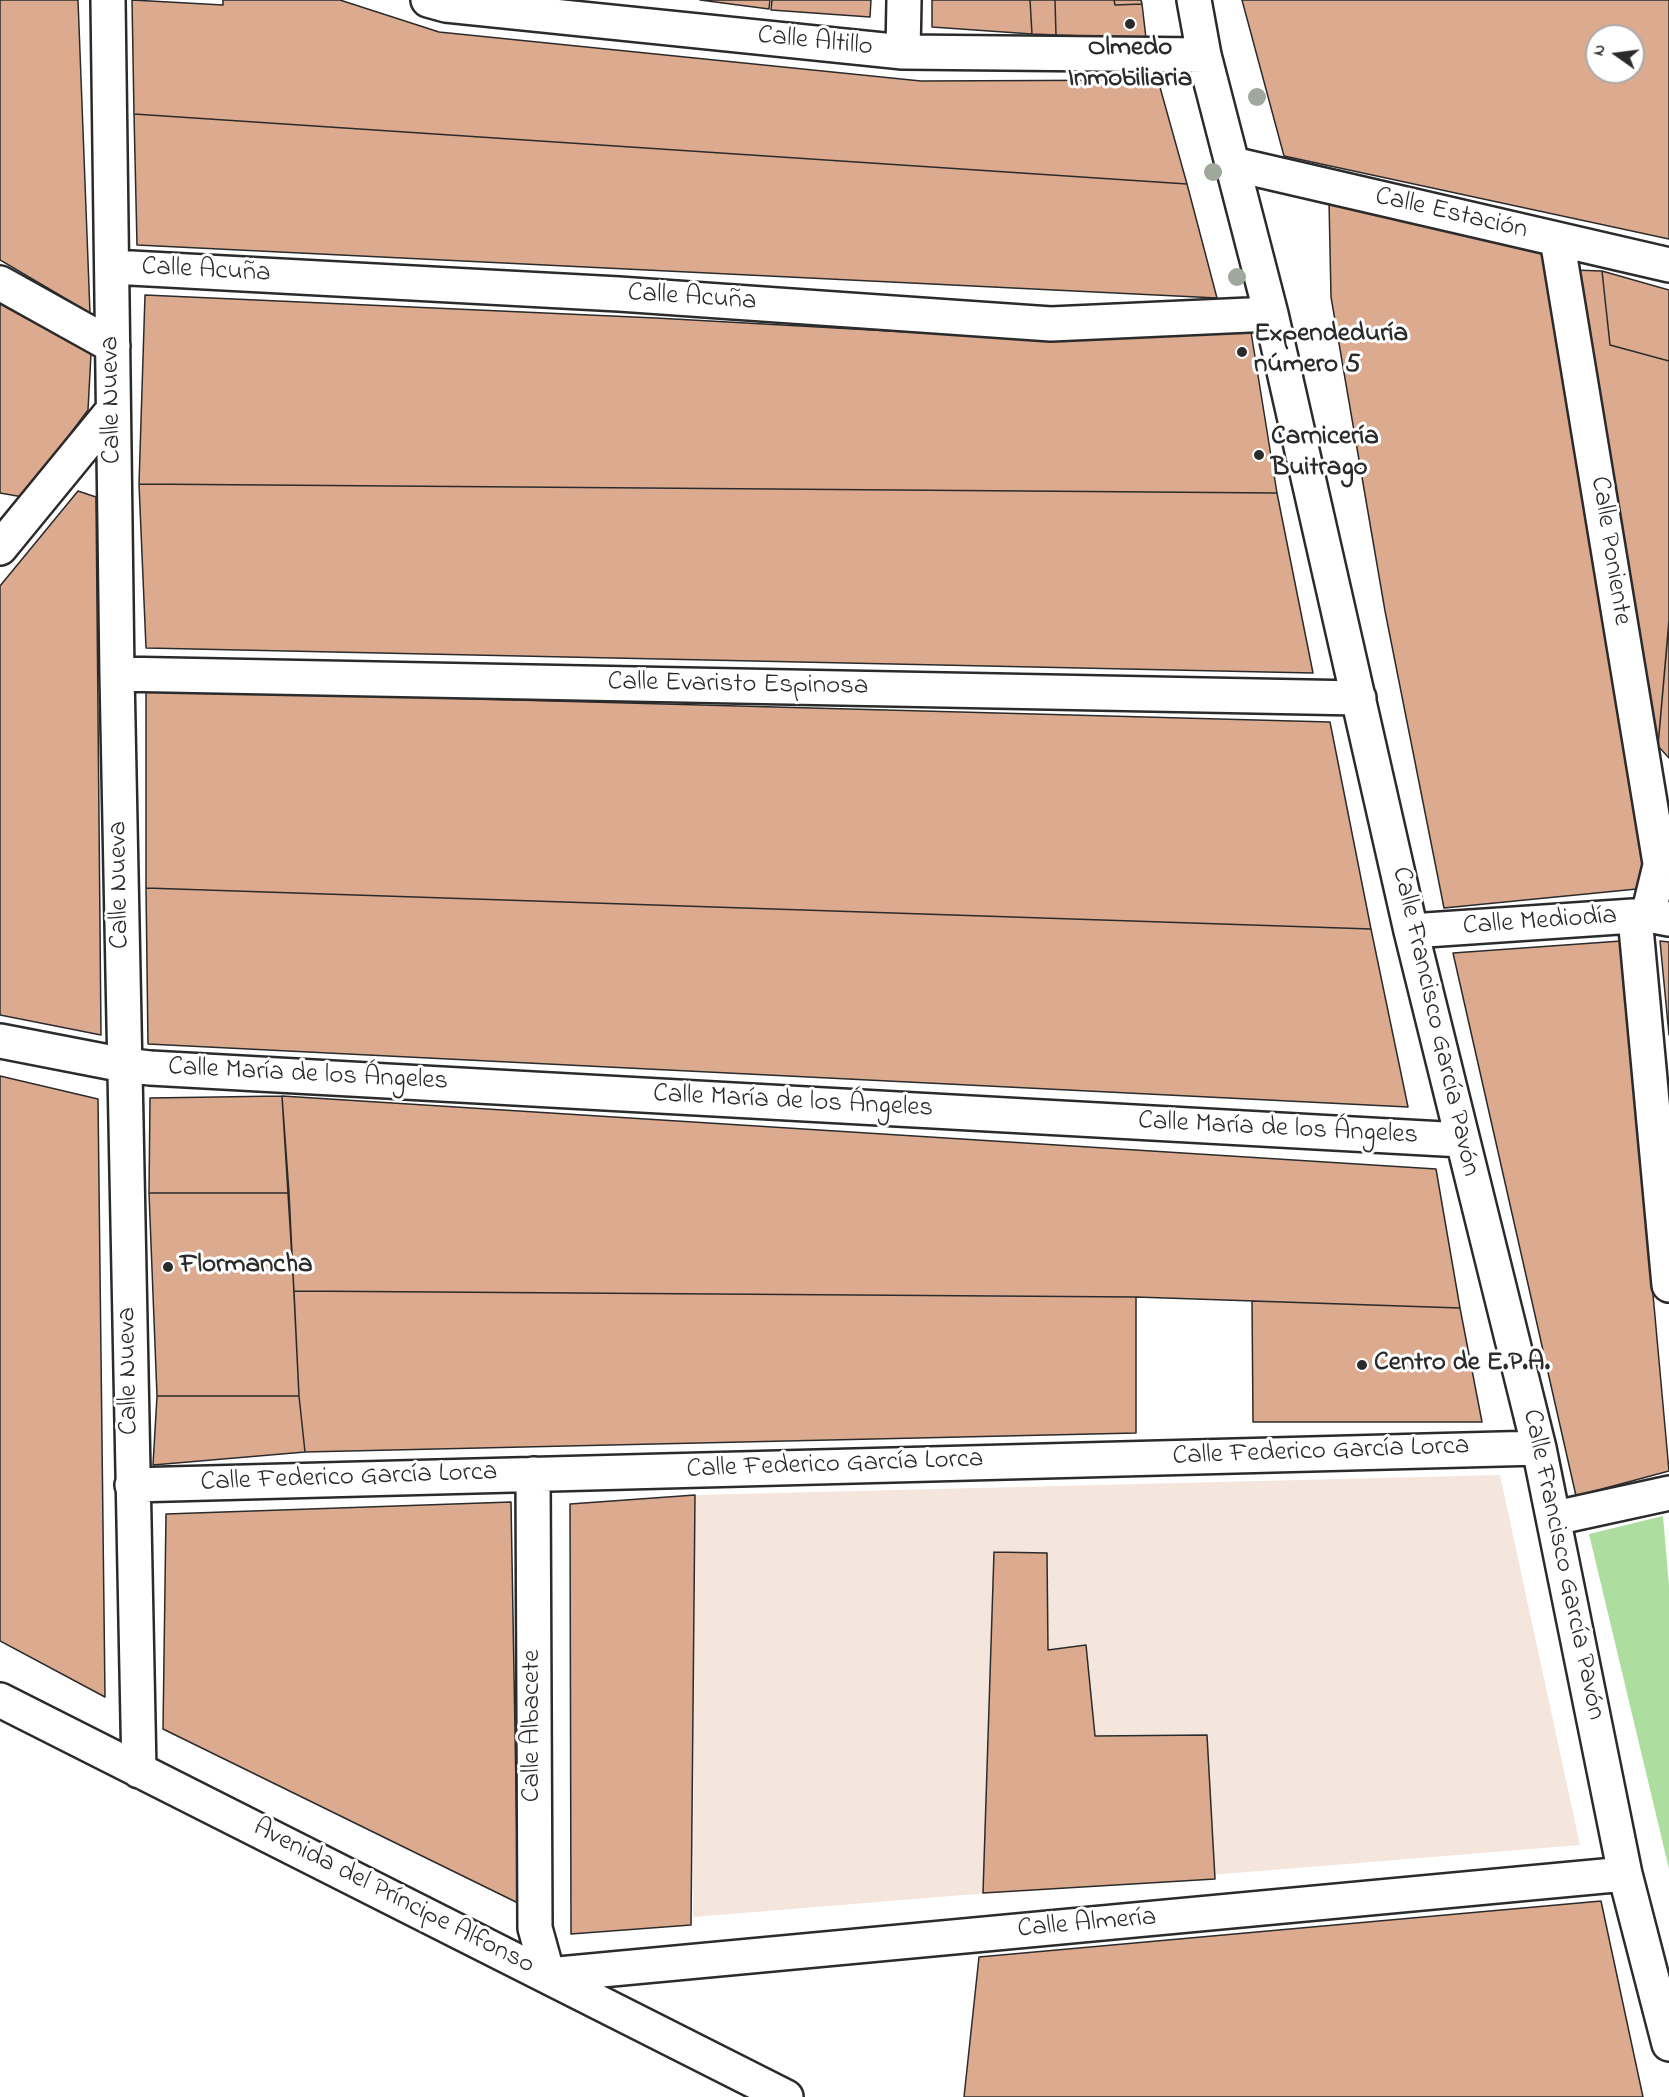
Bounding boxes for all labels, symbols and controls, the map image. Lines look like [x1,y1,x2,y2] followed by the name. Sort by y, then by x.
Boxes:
[1123,17,1137,31] marker: Olmedo Inmobiliaria
[756,21,874,65] street label: Calle Altillo
[1585,24,1645,84] north arrow
[1068,34,1192,97] place label: Olmedo Inmobiliaria
[1587,42,1612,58] text: N
[1372,182,1530,248] street label: Calle Estación
[141,252,271,292] street label: Calle Acuña
[626,278,758,320] street label: Calle Acuña
[1254,320,1408,383] place label: Expendeduría número 5
[96,336,130,464] street label: Calle Nueva
[1235,345,1249,359] marker: Expendeduría número 5
[1271,423,1379,486] place label: Carnicería Buitrago
[1252,448,1266,462] marker: Carnicería Buitrago
[1581,474,1637,628] street label: Calle Poniente
[607,668,869,704] street label: Calle Evaristo Espinosa
[104,821,138,949] street label: Calle Nueva
[1383,864,1485,1180] street label: Calle Francisco García Pavón
[1462,901,1618,945] street label: Calle Mediodía
[167,1052,449,1100] street label: Calle María de los Ángeles
[652,1079,934,1127] street label: Calle María de los Ángeles
[1137,1106,1419,1154] street label: Calle María de los Ángeles
[180,1251,313,1283] place label: Flormancha
[161,1260,175,1274] marker: Flormancha
[113,1307,147,1435] street label: Calle Nueva
[1374,1349,1550,1381] place label: Centro de E.P.A.
[1355,1358,1369,1372] marker: Centro de E.P.A.
[1513,1407,1611,1723] street label: Calle Francisco García Pavón
[1172,1432,1470,1474] street label: Calle Federico García Lorca
[686,1445,984,1487] street label: Calle Federico García Lorca
[200,1458,498,1500] street label: Calle Federico García Lorca
[518,1650,550,1802] street label: Calle Albacete
[247,1813,539,1983] street label: Avenida del Príncipe Alfonso
[1016,1903,1158,1947] street label: Calle Almería

